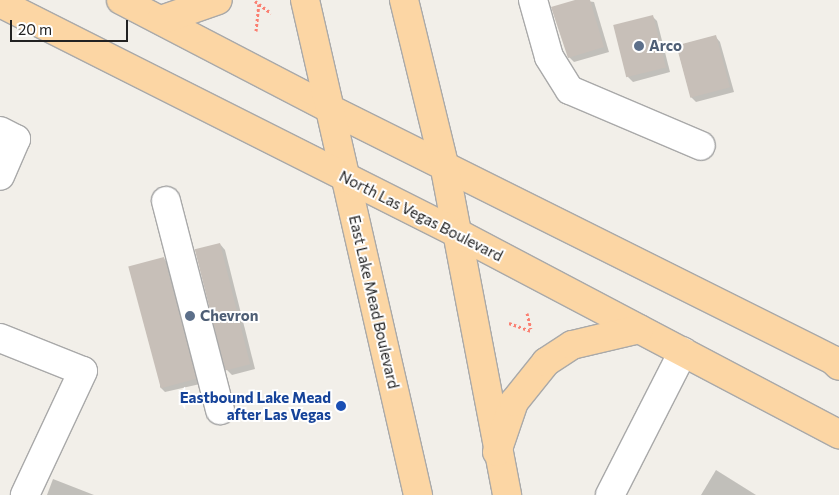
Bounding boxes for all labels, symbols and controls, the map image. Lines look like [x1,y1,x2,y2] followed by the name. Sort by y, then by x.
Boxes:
[12,10,130,42] scale bar
[18,20,52,38] text: 20 m
[649,37,682,55] place label: Arco
[633,40,645,52] marker: Arco
[336,167,506,265] street label: North Las Vegas Boulevard
[345,213,403,391] street label: East Lake Mead Boulevard
[200,307,258,325] place label: Chevron
[184,310,196,322] marker: Chevron
[180,388,331,423] place label: Eastbound Lake Mead after Las Vegas
[335,400,347,412] marker: Eastbound Lake Mead after Las Vegas

